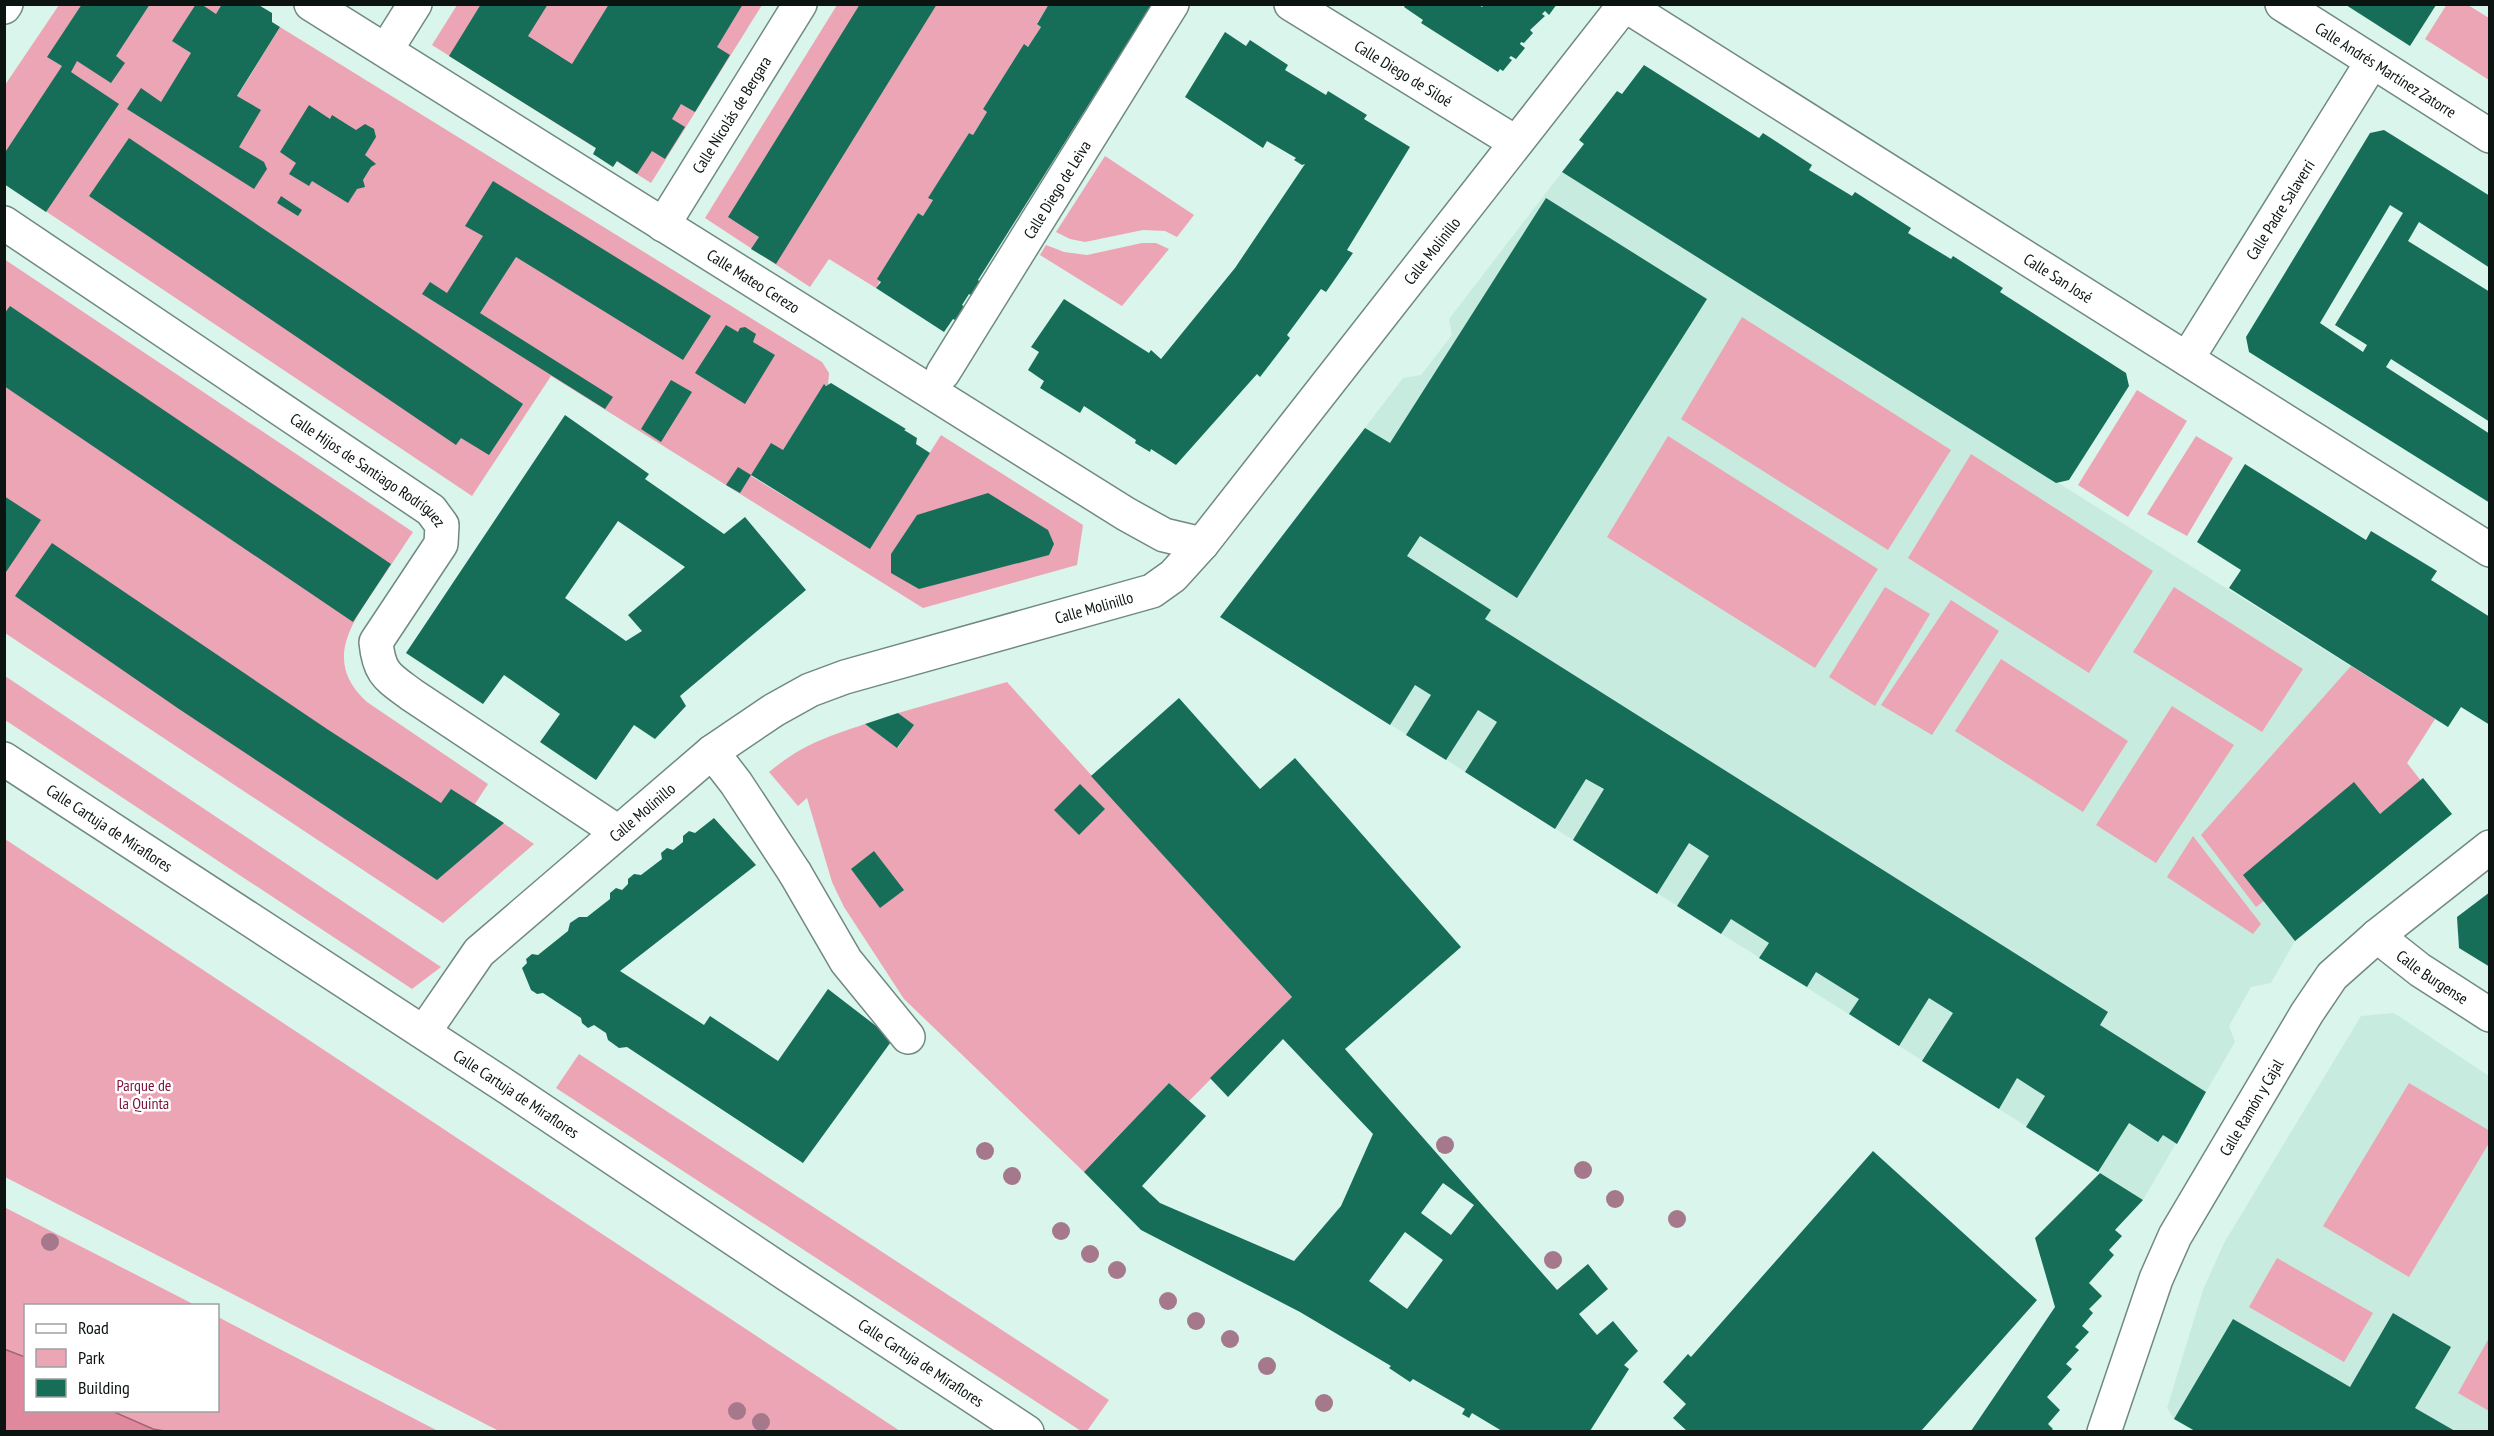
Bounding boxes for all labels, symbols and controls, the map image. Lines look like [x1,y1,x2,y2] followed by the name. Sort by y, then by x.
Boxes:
[2312,18,2460,122] street label: Calle Andrés Martínez Zatorre
[1351,36,1456,111] street label: Calle Diego de Siloé
[688,52,775,177] street label: Calle Nicolás de Bergara
[1019,137,1095,242] street label: Calle Diego de Leiva
[2241,156,2319,263] street label: Calle Padre Salaverri
[1399,213,1464,288] street label: Calle Molinillo
[703,244,804,317] street label: Calle Mateo Cerezo
[2020,249,2096,307] street label: Calle San José
[286,408,450,531] street label: Calle Hijos de Santiago Rodríguez
[1053,587,1135,628] street label: Calle Molinillo
[605,778,679,846] street label: Calle Molinillo
[43,780,176,876] street label: Calle Cartuja de Miraflores
[2393,945,2472,1008] street label: Calle Burgense
[450,1045,583,1142] street label: Calle Cartuja de Miraflores
[2215,1055,2288,1159] street label: Calle Ramón y Cajal
[117,1075,171,1113] park label: Parque de la Quinta
[24,1304,219,1412] legend
[855,1314,988,1411] street label: Calle Cartuja de Miraflores
[78,1316,109,1339] text: Road
[78,1346,105,1369] text: Park
[78,1376,130,1399] text: Building

